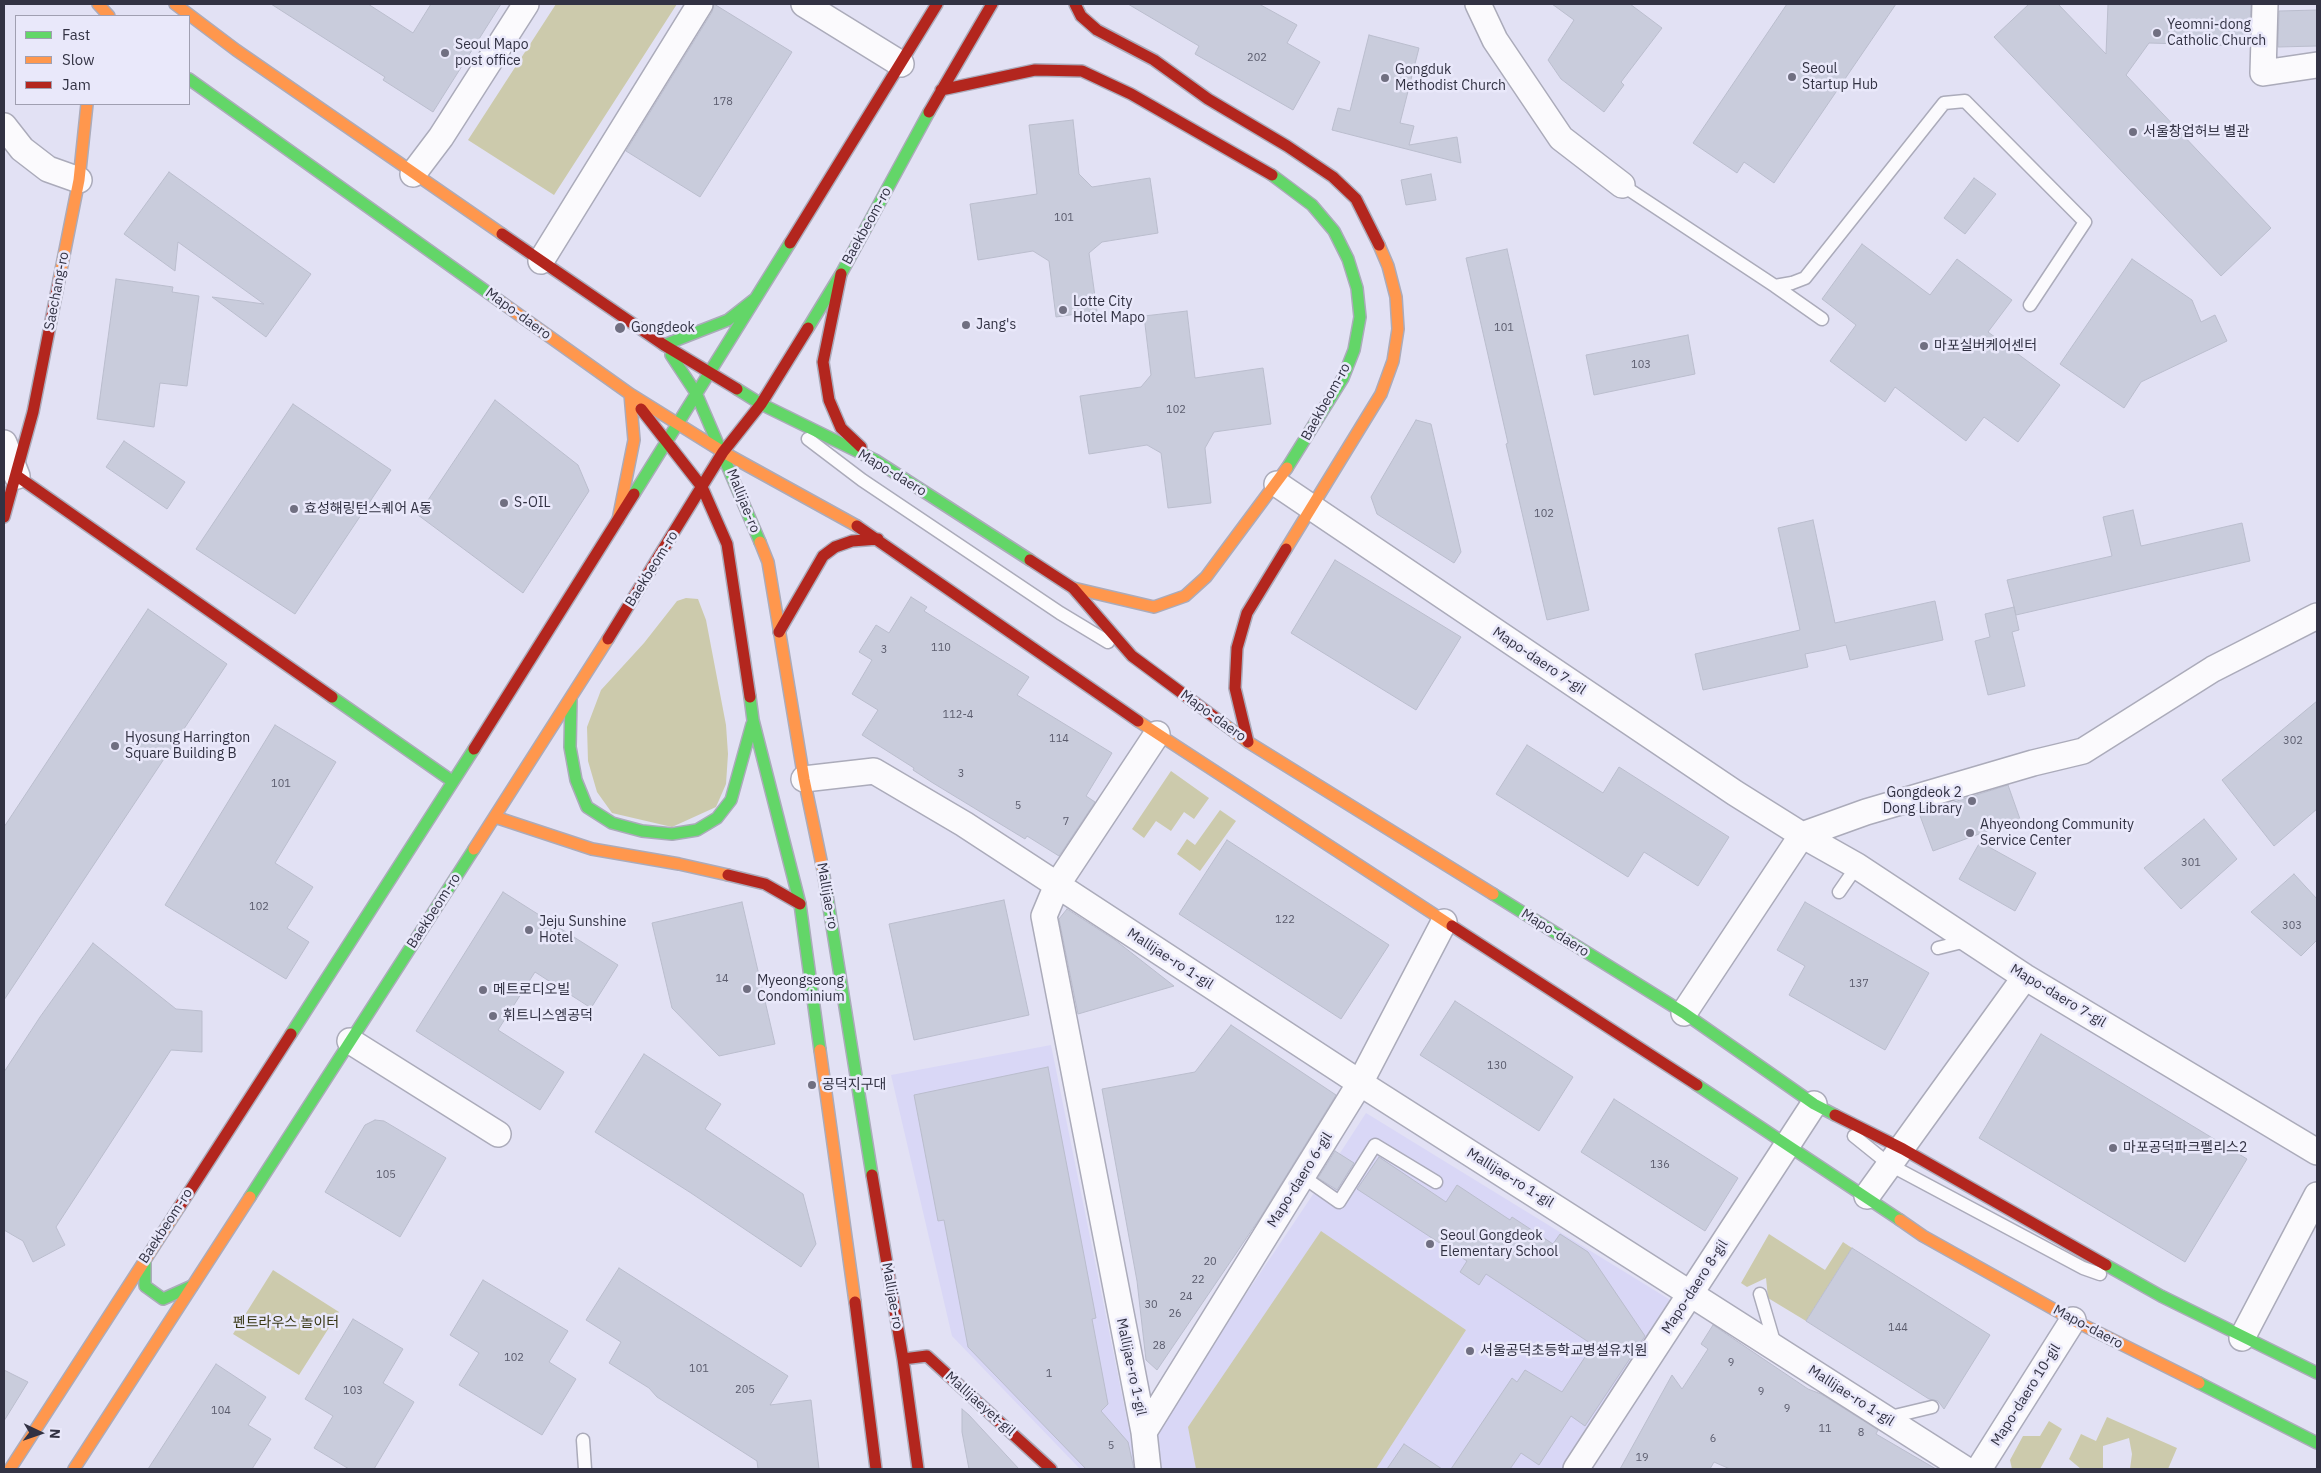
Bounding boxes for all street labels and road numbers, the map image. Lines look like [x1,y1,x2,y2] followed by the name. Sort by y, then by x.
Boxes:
[839,184,895,268] street label: Baekbeom-ro
[41,250,73,332] street label: Saechang-ro
[482,285,554,343] street label: Mapo-daero
[1298,360,1354,444] street label: Baekbeom-ro
[855,446,929,500] street label: Mapo-daero
[723,467,763,535] street label: Mallijae-ro
[622,528,682,610] street label: Baekbeom-ro
[1489,624,1589,698] street label: Mapo-daero 7-gil
[1177,687,1249,745] street label: Mapo-daero
[813,861,841,931] street label: Mallijae-ro
[404,870,464,952] street label: Baekbeom-ro
[1518,906,1592,960] street label: Mapo-daero
[1124,925,1216,993] street label: Mallijae-ro 1-gil
[2007,961,2109,1031] street label: Mapo-daero 7-gil
[1264,1129,1336,1231] street label: Mapo-daero 6-gil
[1463,1145,1557,1211] street label: Mallijae-ro 1-gil
[136,1185,196,1267] street label: Baekbeom-ro
[1658,1237,1732,1337] street label: Mapo-daero 8-gil
[878,1261,906,1331] street label: Mallijae-ro
[2050,1302,2126,1352] street label: Mapo-daero
[1112,1317,1150,1417] street label: Mallijae-ro 1-gil
[1988,1341,2064,1449] street label: Mapo-daero 10-gil
[1805,1362,1897,1430] street label: Mallijae-ro 1-gil
[942,1368,1018,1440] street label: Mallijaeyet-gil

